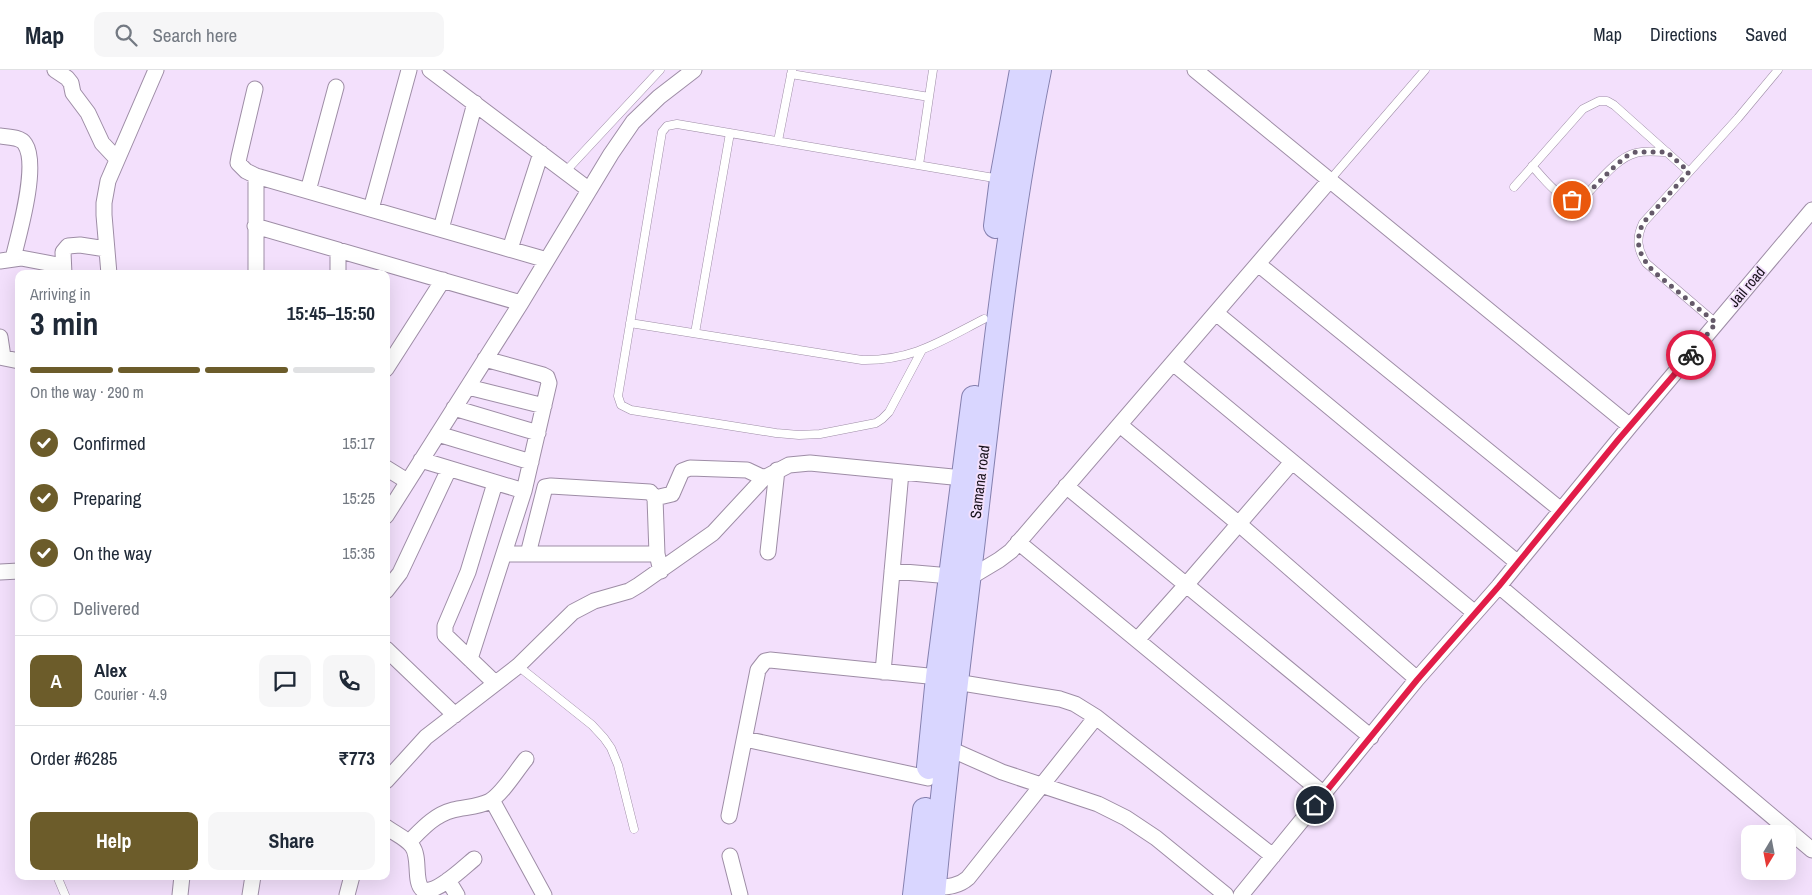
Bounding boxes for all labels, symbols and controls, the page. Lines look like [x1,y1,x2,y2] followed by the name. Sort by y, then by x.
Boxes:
[94,12,444,57] search box
[25,19,64,51] text: Map
[112,21,140,49] icon: search
[152,22,237,48] text: Search here
[1593,22,1622,47] text: Map
[1650,22,1717,47] text: Directions
[1745,22,1787,47] text: Saved
[1551,179,1593,221] pin
[1558,186,1586,214] icon: bag
[1723,262,1770,312] street label: Jail road
[30,283,91,305] text: Arriving in
[287,300,375,326] text: 15:45–15:50
[30,302,99,345] text: 3 min
[1666,330,1716,380] courier
[1677,341,1705,369] icon: bike
[30,381,144,403] text: On the way · 290 m
[30,429,58,457] icon: check
[73,430,146,456] text: Confirmed
[342,432,375,454] text: 15:17
[965,444,994,520] street label: Samana road
[30,484,58,512] icon: check
[73,485,141,511] text: Preparing
[342,487,375,509] text: 15:25
[30,539,58,567] icon: check
[73,540,152,566] text: On the way
[342,542,375,564] text: 15:35
[73,595,140,621] text: Delivered
[259,655,311,707] button: chat
[323,655,375,707] button: phone
[94,657,127,683] text: Alex
[50,668,62,694] text: A
[94,683,167,705] text: Courier · 4.9
[30,745,117,771] text: Order #6285
[338,745,375,771] text: ₹773
[1294,784,1336,826] pin
[1301,791,1329,819] icon: home
[30,812,198,870] button: Help
[208,812,375,870] button: Share
[1741,825,1796,880] north arrow
[1741,825,1796,880] map controls

